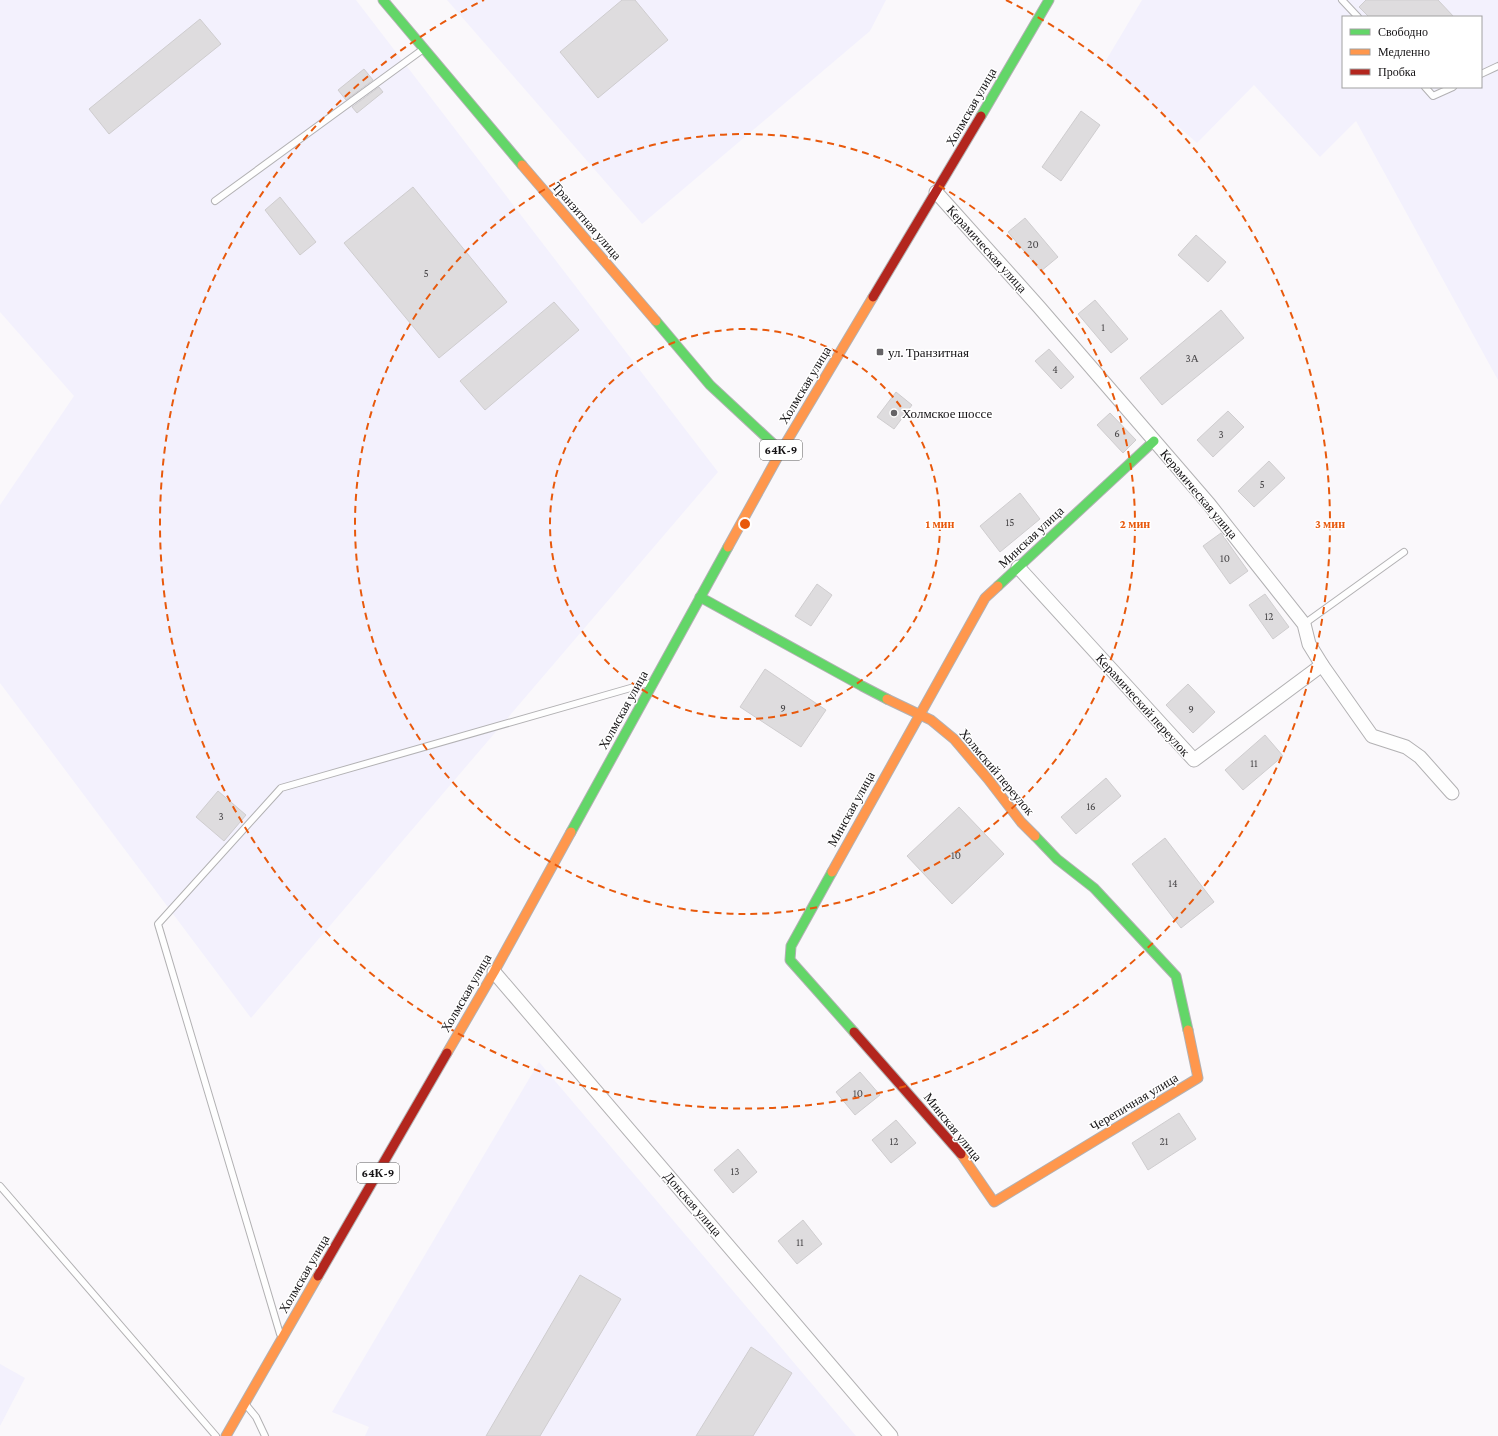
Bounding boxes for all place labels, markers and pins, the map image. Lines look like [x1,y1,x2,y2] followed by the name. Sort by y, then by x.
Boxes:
[888,345,969,360] place label: ул. Транзитная
[875,347,885,357] marker: ул. Транзитная
[902,406,992,421] place label: Холмское шоссе
[889,408,899,418] marker: Холмское шоссе
[738,517,752,531] centre of rings

